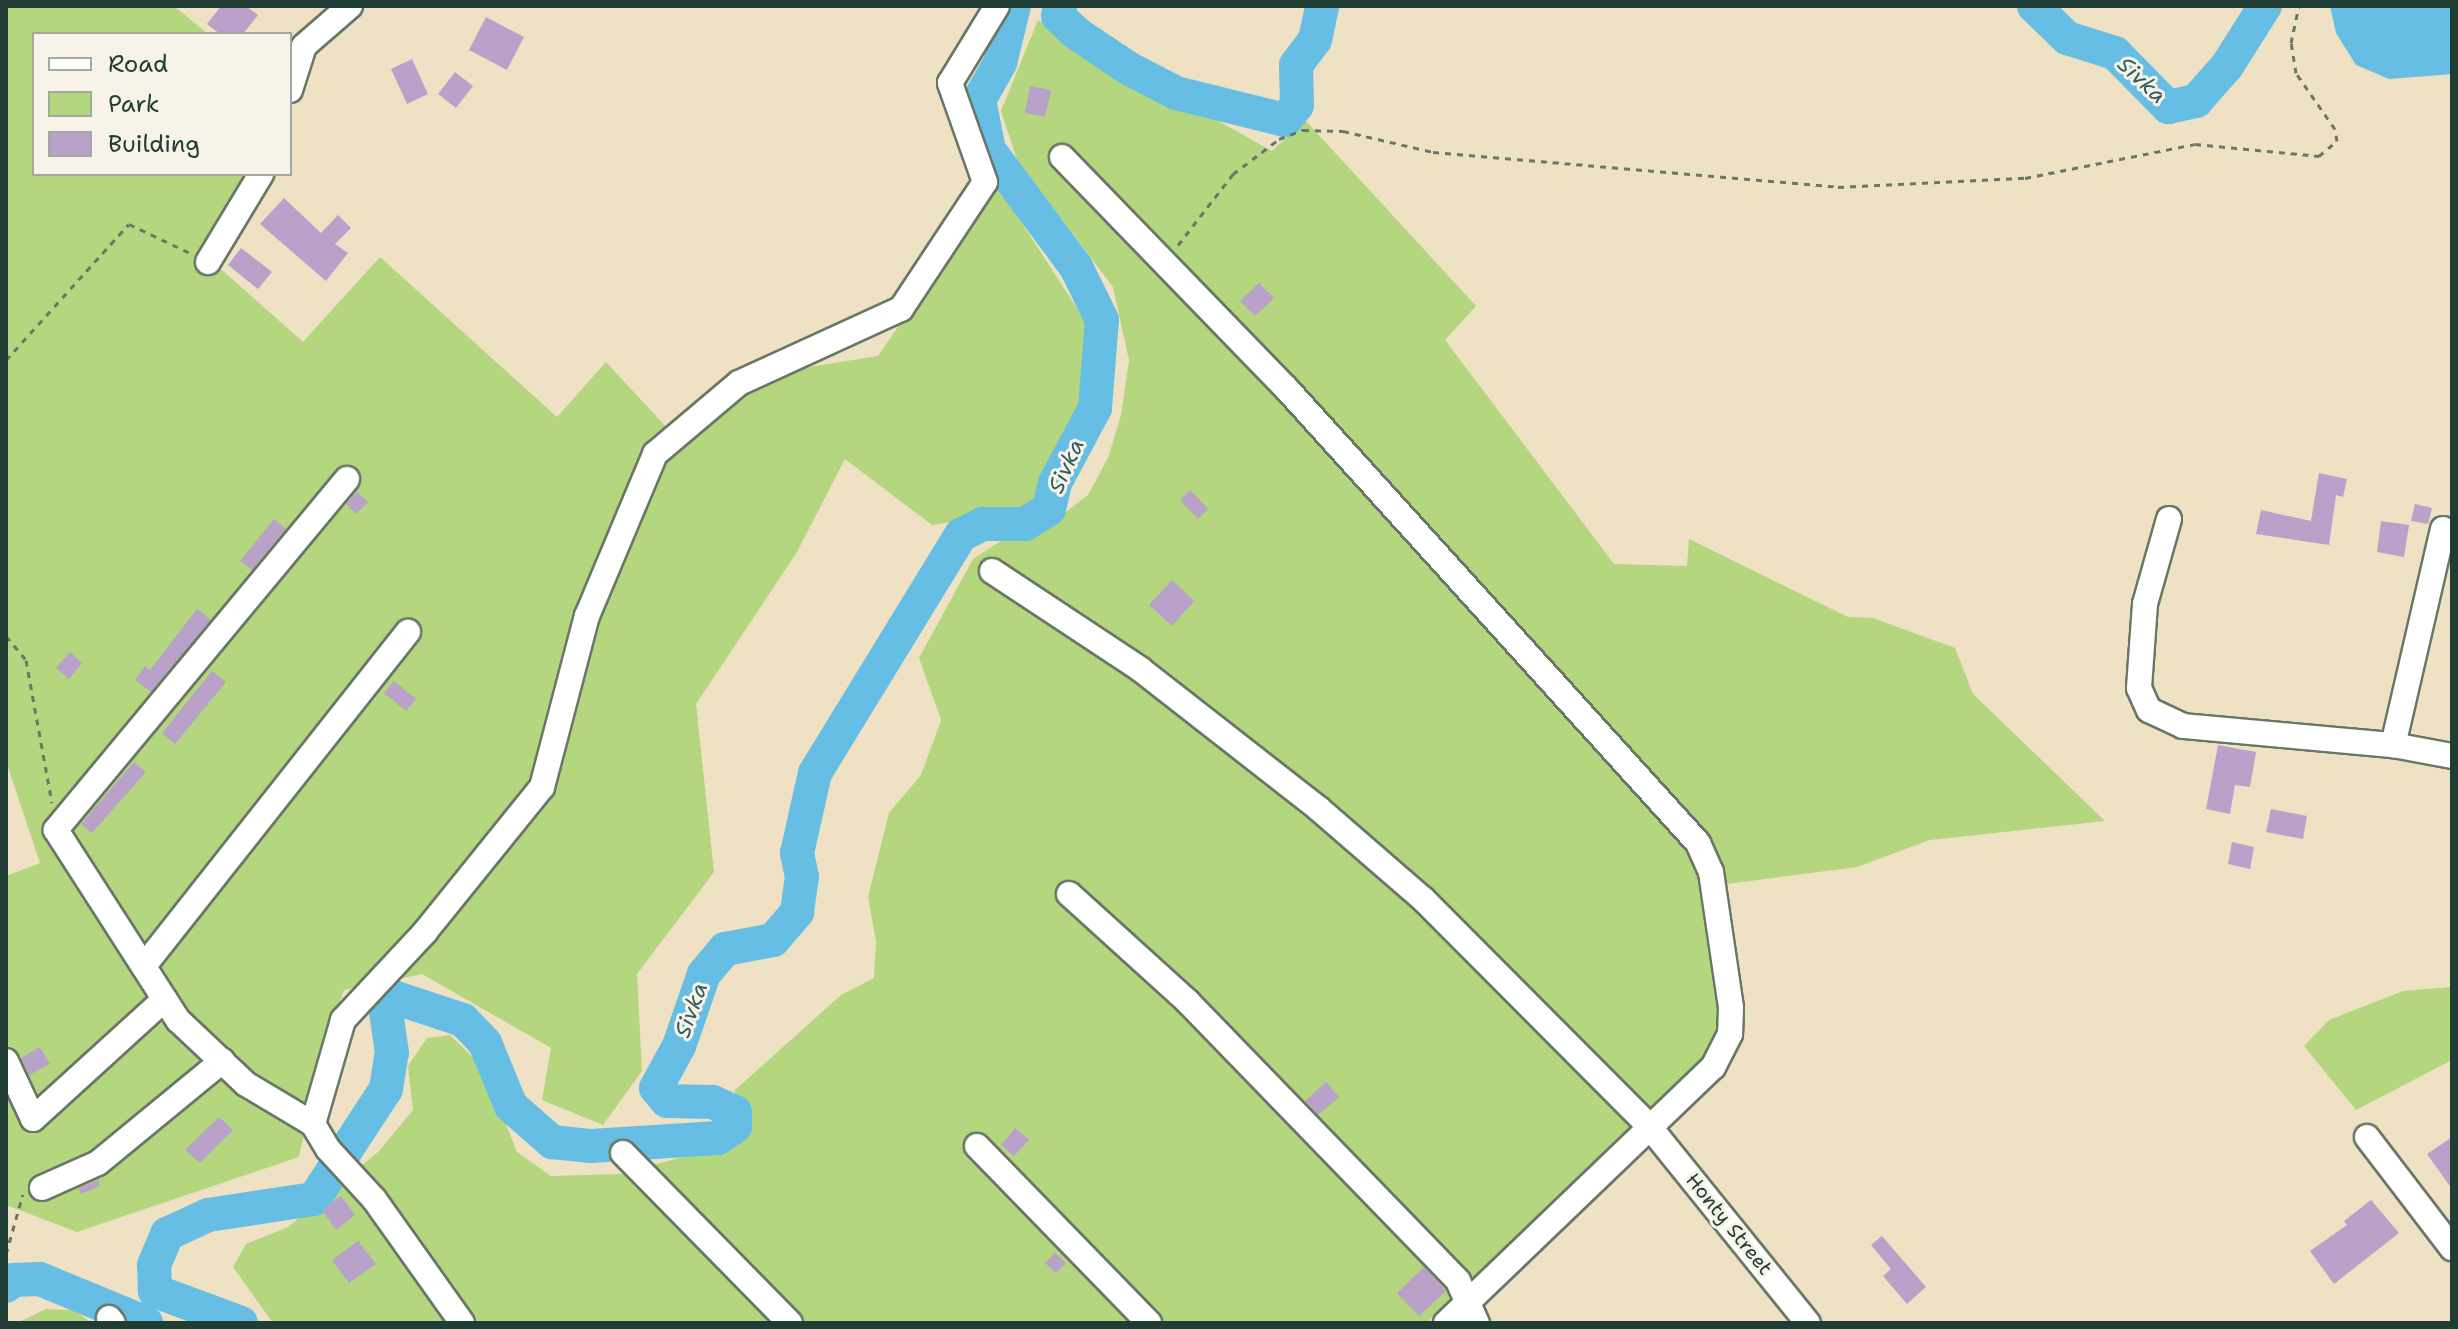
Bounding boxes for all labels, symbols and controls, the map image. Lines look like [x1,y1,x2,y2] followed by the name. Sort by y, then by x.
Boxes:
[32,32,292,176] legend
[108,48,168,80] text: Road
[2112,51,2172,109] water label: Sivka
[108,88,160,120] text: Park
[108,128,200,160] text: Building
[1042,435,1090,497] water label: Sivka
[669,979,713,1041] water label: Sivka
[1681,1168,1777,1280] street label: Honty Street

